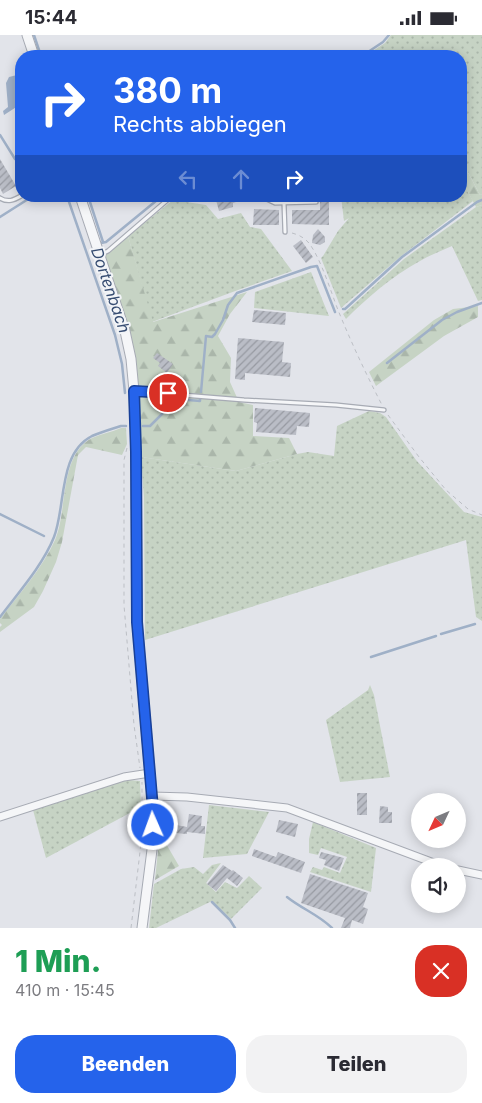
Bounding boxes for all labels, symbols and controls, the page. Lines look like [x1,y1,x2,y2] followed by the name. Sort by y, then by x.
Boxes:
[25,6,77,29] text: 15:44
[113,69,222,111] text: 380 m
[30,70,95,135] icon: right
[113,111,287,137] text: Rechts abbiegen
[174,165,202,193] icon: left
[227,165,255,193] icon: ahead
[280,165,308,193] icon: right
[87,244,135,336] water label: Dortenbach
[147,372,189,414] pin
[154,379,182,407] icon: arrive
[411,793,466,847] north arrow
[411,793,466,913] map controls
[126,798,178,850] position arrow
[411,858,466,913] button: sound
[15,943,101,979] text: 1 Min.
[415,945,467,997] button: close
[15,980,115,1000] text: 410 m · 15:45
[15,1035,236,1093] button: Beenden
[246,1035,467,1093] button: Teilen

